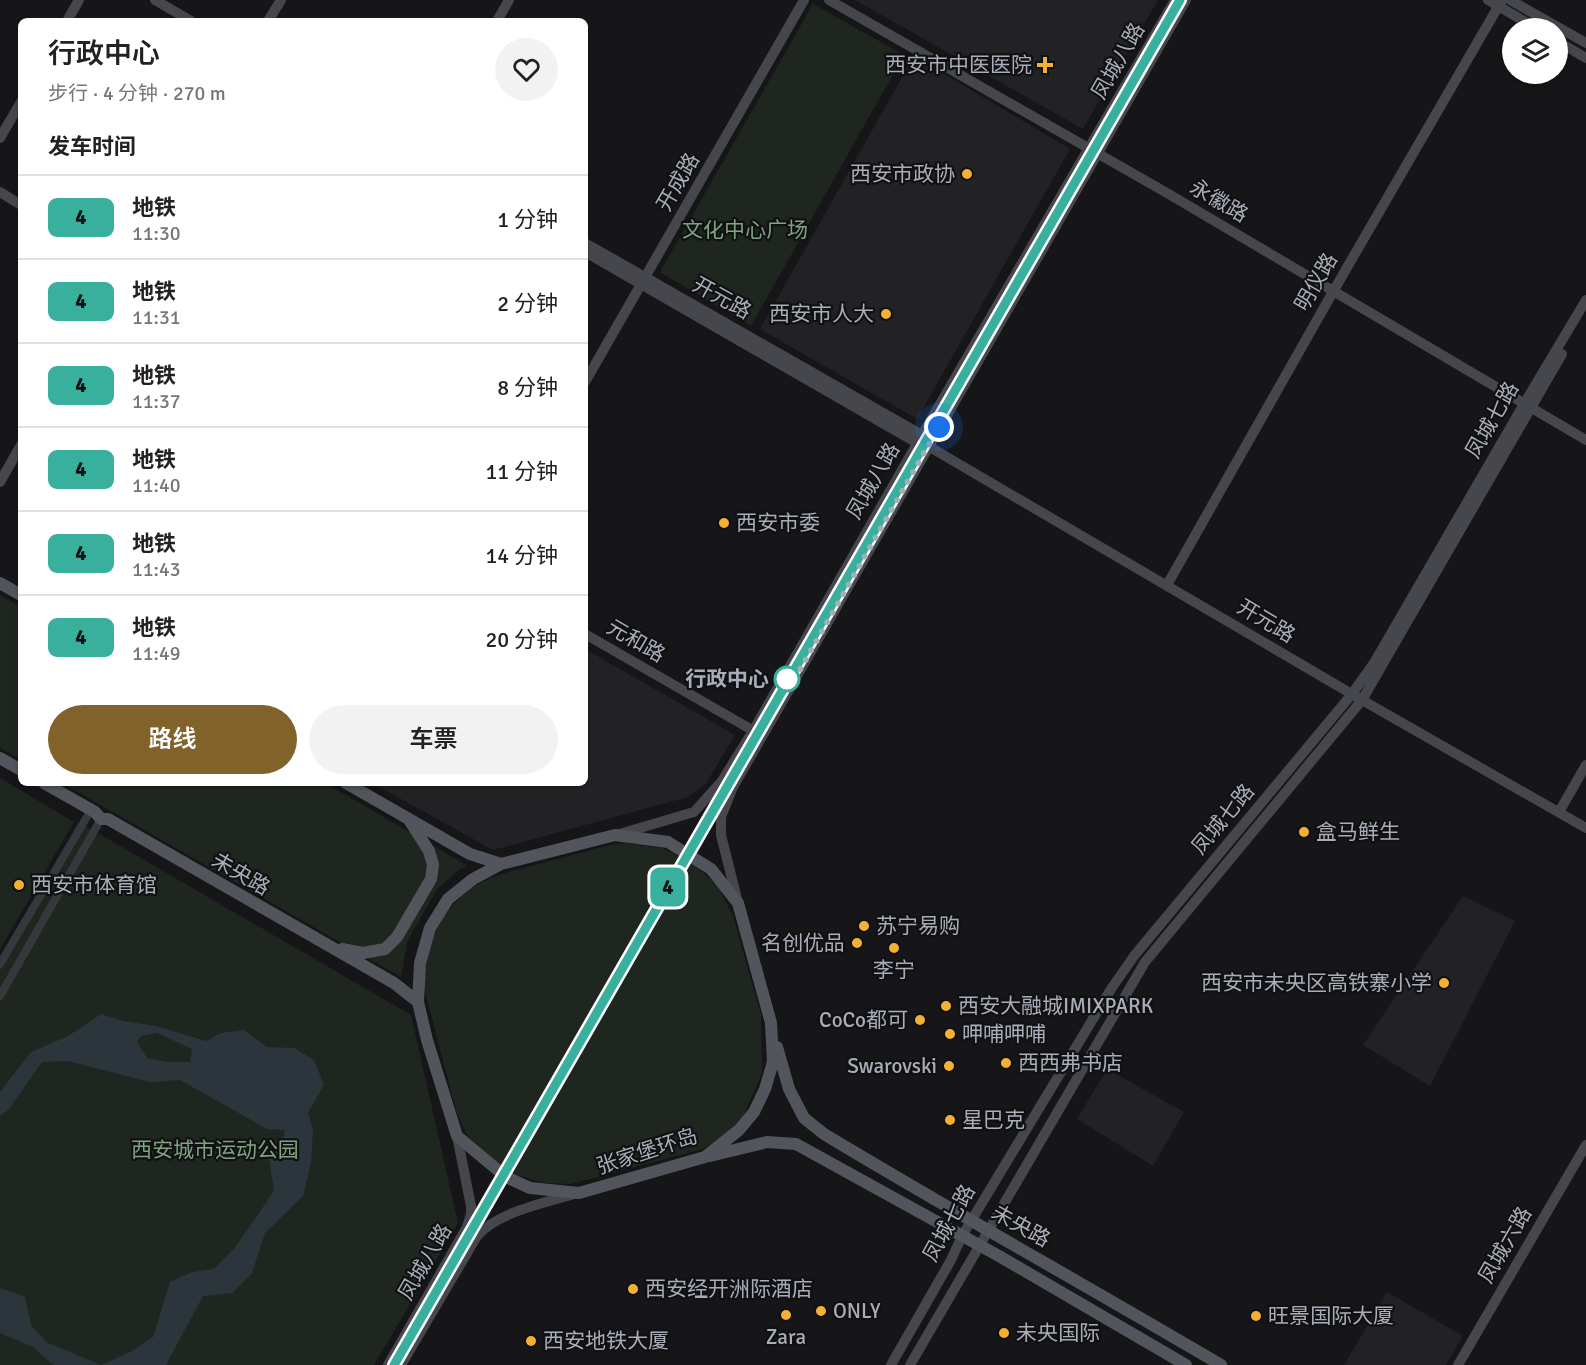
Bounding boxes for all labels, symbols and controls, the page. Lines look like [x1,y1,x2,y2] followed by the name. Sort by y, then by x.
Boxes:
[1086,18,1150,104] street label: 凤城八路
[1502,18,1568,84] map controls
[1502,18,1568,84] button: layers
[48,37,160,71] text: 行政中心
[495,38,558,101] button: heart
[885,52,1032,78] place label: 西安市中医医院
[1036,56,1054,74] marker: 西安市中医医院
[48,81,226,106] text: 步行 · 4 分钟 · 270 m
[48,133,136,160] text: 发车时间
[651,148,705,216] street label: 开成路
[850,161,955,187] place label: 西安市政协
[960,167,974,181] marker: 西安市政协
[1185,174,1253,228] street label: 永徽路
[132,194,176,221] text: 地铁
[75,204,87,230] text: 4
[497,206,558,233] text: 1 分钟
[682,217,808,243] park label: 文化中心广场
[132,221,181,246] text: 11:30
[1289,248,1343,316] street label: 明仪路
[688,271,756,325] street label: 开元路
[132,278,176,305] text: 地铁
[75,288,87,314] text: 4
[497,290,558,317] text: 2 分钟
[769,301,874,327] place label: 西安市人大
[132,305,181,330] text: 11:31
[879,307,893,321] marker: 西安市人大
[132,362,176,389] text: 地铁
[75,372,87,398] text: 4
[497,374,558,401] text: 8 分钟
[1460,377,1524,463] street label: 凤城七路
[132,389,181,414] text: 11:37
[924,412,954,442] your location
[841,438,905,524] street label: 凤城八路
[132,446,176,473] text: 地铁
[75,456,87,482] text: 4
[485,458,558,485] text: 11 分钟
[132,473,181,498] text: 11:40
[736,510,820,536] place label: 西安市委
[717,516,731,530] marker: 西安市委
[132,530,176,557] text: 地铁
[75,540,87,566] text: 4
[485,542,558,569] text: 14 分钟
[132,557,181,582] text: 11:43
[1232,594,1300,648] street label: 开元路
[132,614,176,641] text: 地铁
[602,614,670,668] street label: 元和路
[75,624,87,650] text: 4
[485,626,558,653] text: 20 分钟
[132,641,181,666] text: 11:49
[685,666,769,692] place label: 行政中心
[774,666,800,692] marker: 行政中心
[48,705,297,774] button: 路线
[309,705,558,774] button: 车票
[1186,778,1260,860] street label: 凤城七路
[1316,819,1400,845] place label: 盒马鲜生
[1297,825,1311,839] marker: 盒马鲜生
[207,847,275,901] street label: 未央路
[648,868,688,906] line badge: 4
[31,872,157,898] place label: 西安市体育馆
[662,874,674,900] text: 4
[12,878,26,892] marker: 西安市体育馆
[876,913,960,939] place label: 苏宁易购
[857,919,871,933] marker: 苏宁易购
[761,930,845,956] place label: 名创优品
[850,936,864,950] marker: 名创优品
[887,941,901,955] marker: 李宁
[873,957,915,983] place label: 李宁
[1201,970,1432,996] place label: 西安市未央区高铁寨小学
[1437,976,1451,990] marker: 西安市未央区高铁寨小学
[958,993,1154,1019] place label: 西安大融城IMIXPARK
[939,999,953,1013] marker: 西安大融城IMIXPARK
[819,1007,908,1033] place label: CoCo都可
[913,1013,927,1027] marker: CoCo都可
[962,1021,1046,1047] place label: 呷哺呷哺
[943,1027,957,1041] marker: 呷哺呷哺
[1018,1050,1123,1076] place label: 西西弗书店
[847,1053,937,1079] place label: Swarovski
[999,1056,1013,1070] marker: 西西弗书店
[942,1059,956,1073] marker: Swarovski
[962,1107,1025,1133] place label: 星巴克
[943,1113,957,1127] marker: 星巴克
[593,1122,701,1180] street label: 张家堡环岛
[131,1137,299,1163] park label: 西安城市运动公园
[917,1180,981,1266] street label: 凤城七路
[987,1199,1055,1253] street label: 未央路
[1473,1202,1537,1288] street label: 凤城六路
[393,1219,457,1305] street label: 凤城八路
[645,1276,813,1302] place label: 西安经开洲际酒店
[626,1282,640,1296] marker: 西安经开洲际酒店
[833,1298,881,1324] place label: ONLY
[1268,1303,1394,1329] place label: 旺景国际大厦
[814,1304,828,1318] marker: ONLY
[779,1308,793,1322] marker: Zara
[1249,1309,1263,1323] marker: 旺景国际大厦
[1016,1320,1100,1346] place label: 未央国际
[766,1324,806,1350] place label: Zara
[997,1326,1011,1340] marker: 未央国际
[543,1328,669,1354] place label: 西安地铁大厦
[524,1334,538,1348] marker: 西安地铁大厦

